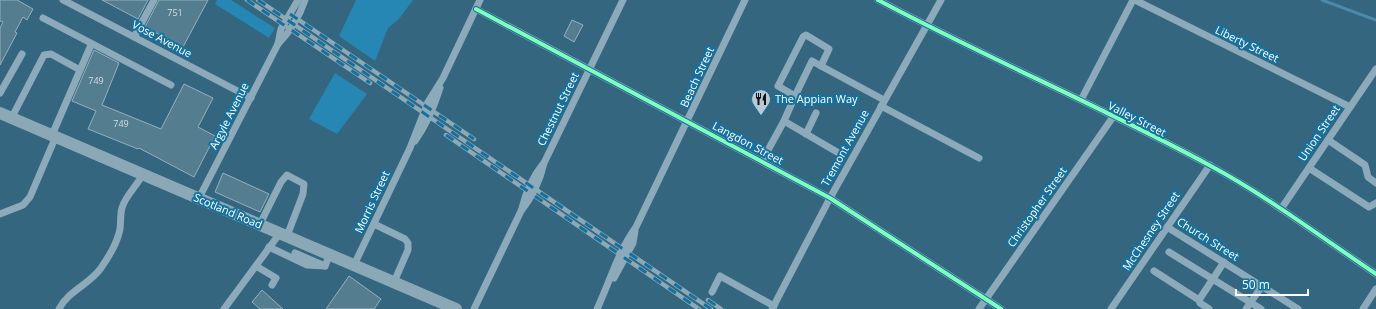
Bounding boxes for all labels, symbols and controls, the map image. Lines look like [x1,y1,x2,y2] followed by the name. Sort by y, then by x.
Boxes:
[167,6,183,19] house number: 751
[130,17,195,61] street label: Vose Avenue
[1213,22,1282,65] street label: Liberty Street
[676,44,717,109] street label: Beach Street
[533,69,582,148] street label: Chestnut Street
[88,74,104,87] house number: 749
[205,80,252,152] street label: Argyle Avenue
[750,88,772,116] restaurant icon: The Appian Way
[775,91,858,106] place label: The Appian Way
[1106,97,1169,140] street label: Valley Street
[1294,102,1343,164] street label: Union Street
[817,107,872,189] street label: Tremont Avenue
[113,117,129,130] house number: 749
[710,118,786,168] street label: Langdon Street
[1003,164,1070,250] street label: Christopher Street
[351,168,393,235] street label: Morris Street
[1119,188,1183,273] street label: McChesney Street
[192,189,265,232] street label: Scotland Road
[1174,214,1242,264] street label: Church Street
[1236,271,1308,297] scale bar
[1242,276,1270,293] text: 50 m

